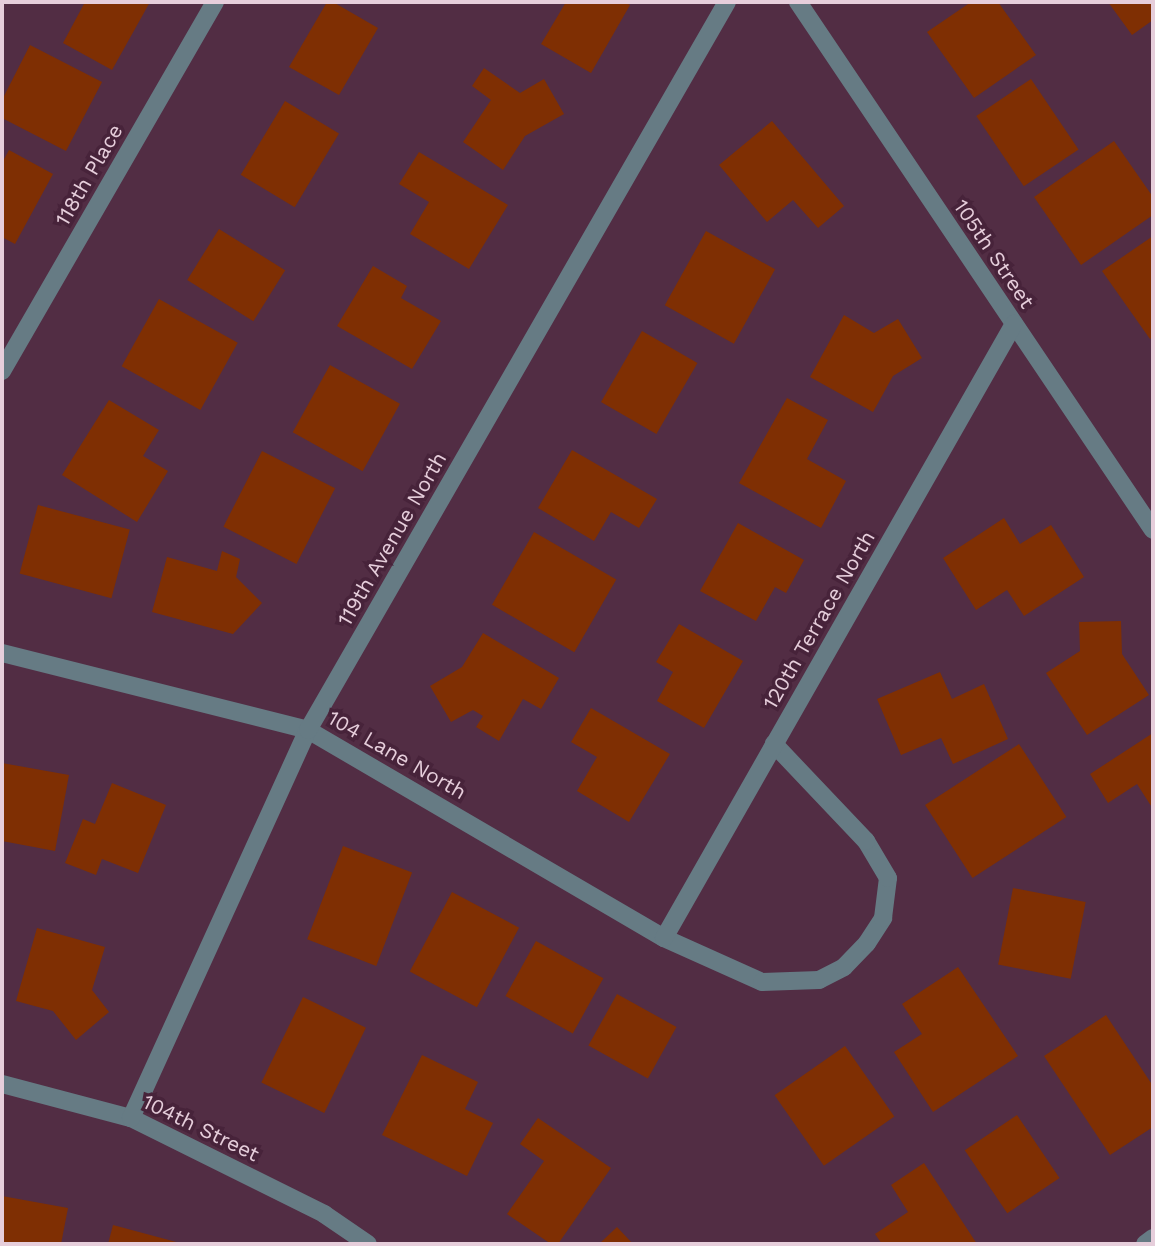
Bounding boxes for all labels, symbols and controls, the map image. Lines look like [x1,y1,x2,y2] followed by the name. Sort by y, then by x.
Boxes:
[50,120,128,230] street label: 118th Place
[948,195,1040,313] street label: 105th Street
[332,447,452,631] street label: 119th Avenue North
[758,526,880,714] street label: 120th Terrace North
[323,705,471,805] street label: 104 Lane North
[139,1089,263,1167] street label: 104th Street

